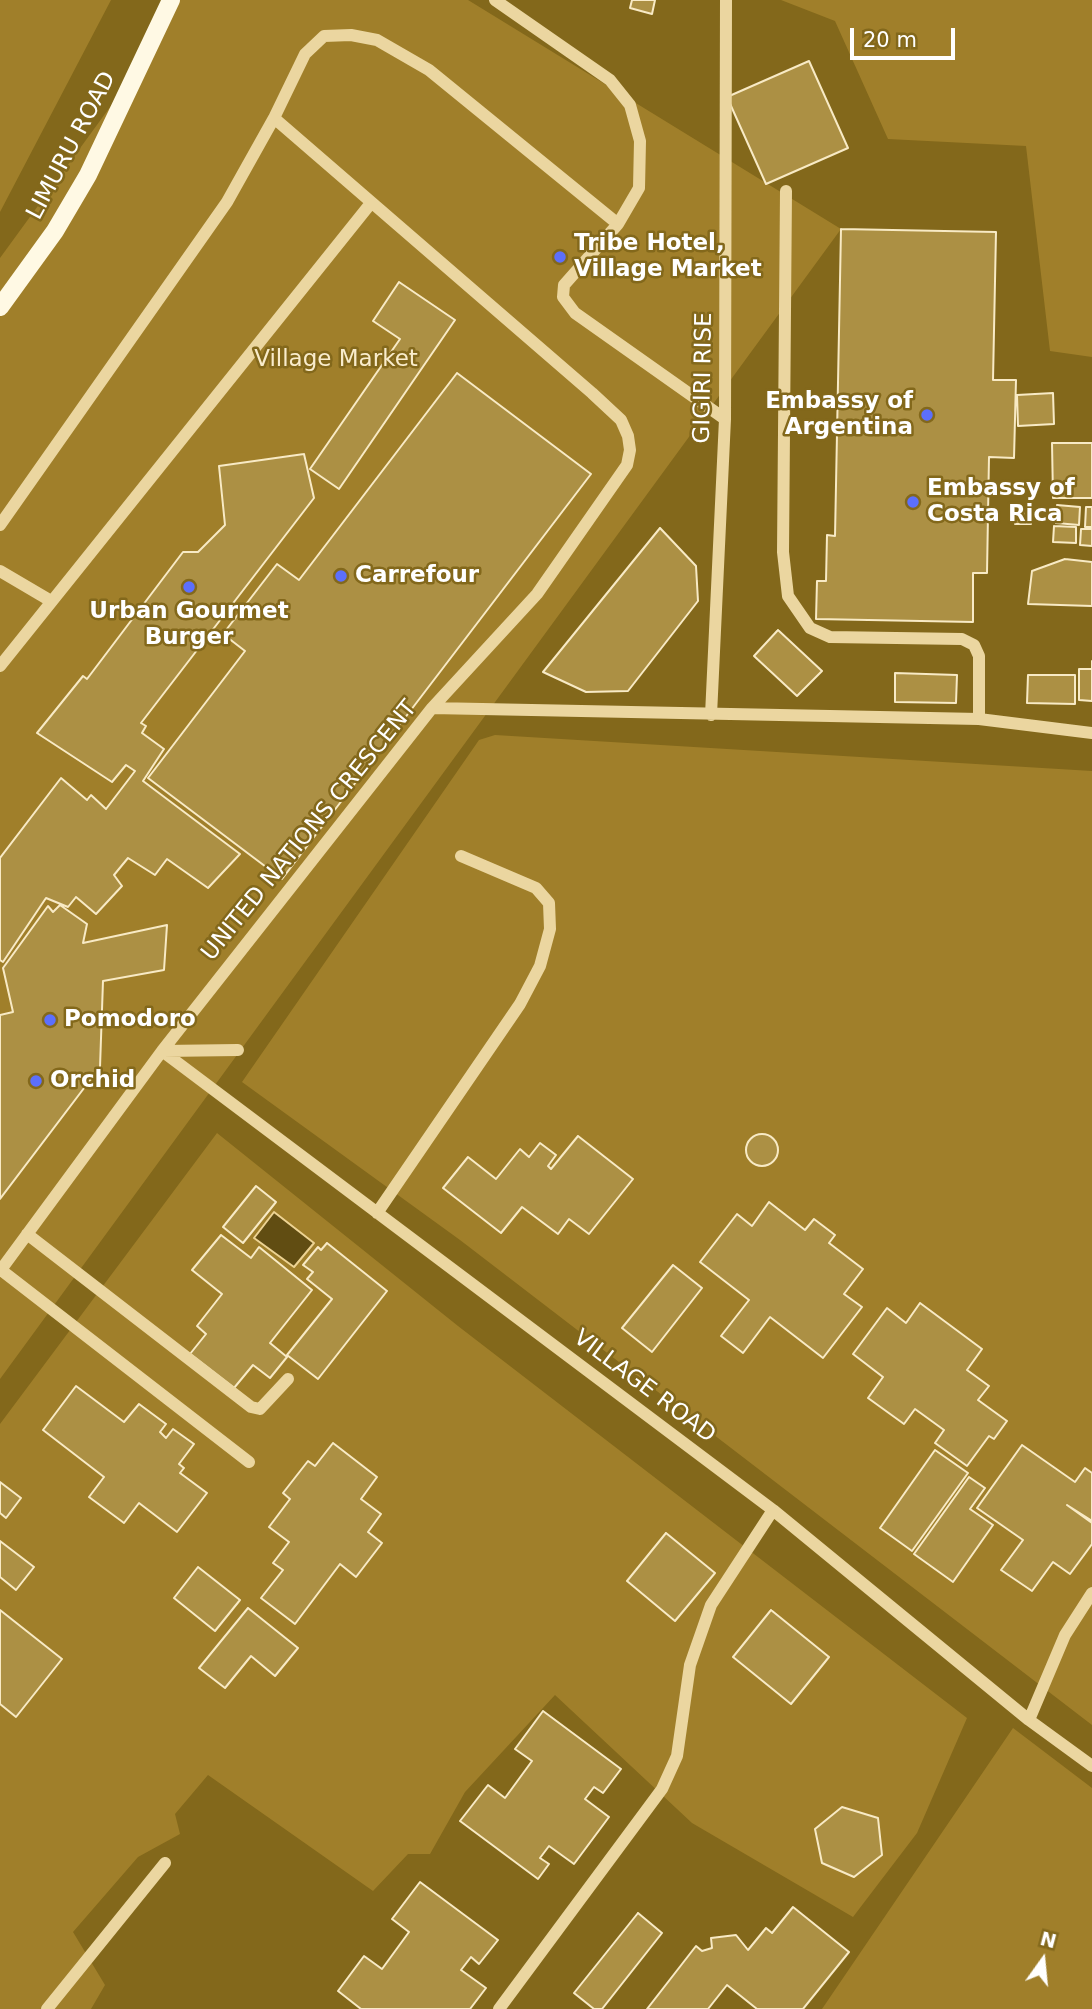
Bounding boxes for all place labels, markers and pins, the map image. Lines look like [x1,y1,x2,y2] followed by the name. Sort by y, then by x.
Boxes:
[574,230,762,284] place label: Tribe Hotel, Village Market
[552,249,568,265] marker: Tribe Hotel, Village Market
[765,388,913,442] place label: Embassy of Argentina
[919,407,935,423] marker: Embassy of Argentina
[927,475,1075,529] place label: Embassy of Costa Rica
[905,494,921,510] marker: Embassy of Costa Rica
[355,562,479,590] place label: Carrefour
[333,568,349,584] marker: Carrefour
[181,579,197,595] marker: Urban Gourmet Burger
[89,598,289,652] place label: Urban Gourmet Burger
[64,1006,196,1034] place label: Pomodoro
[42,1012,58,1028] marker: Pomodoro
[50,1067,135,1095] place label: Orchid
[28,1073,44,1089] marker: Orchid

